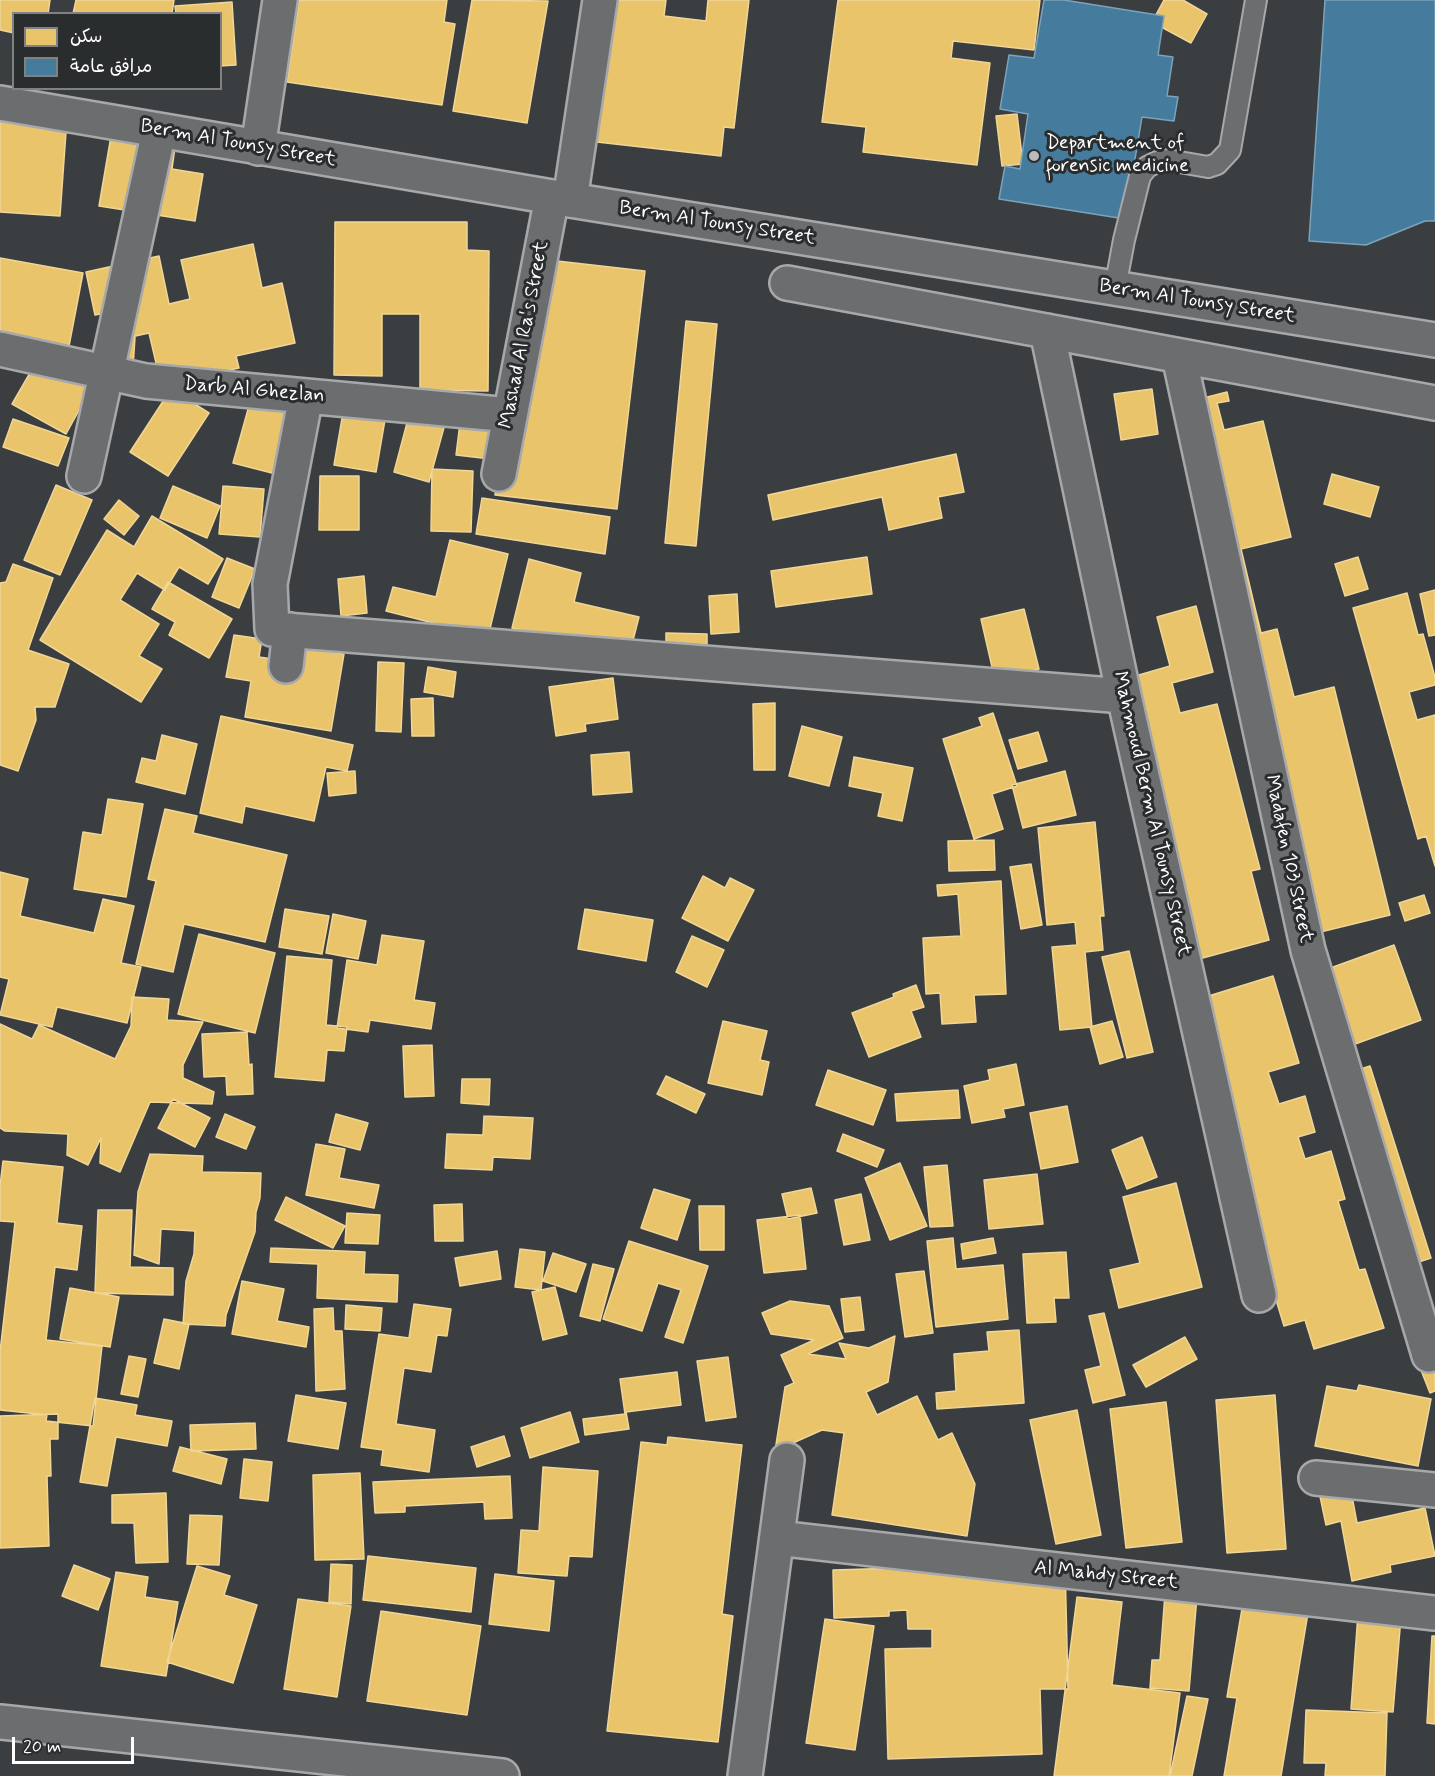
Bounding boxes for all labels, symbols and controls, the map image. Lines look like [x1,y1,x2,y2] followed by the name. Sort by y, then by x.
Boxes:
[12,12,222,90] legend
[70,25,102,49] text: سكن
[70,55,152,79] text: مرافق عامة
[138,115,338,173] street label: Berm Al Tounsy Street
[1046,132,1189,179] place label: Department of forensic medicine
[1027,149,1041,163] marker: Department of forensic medicine
[617,197,817,251] street label: Berm Al Tounsy Street
[495,239,555,431] street label: Mashad Al Ra's Street
[1097,275,1297,329] street label: Berm Al Tounsy Street
[182,373,326,409] street label: Darb Al Ghezlan
[1106,669,1196,959] street label: Mahmoud Berm Al Tounsy Street
[1258,773,1318,945] street label: Madafen 103 Street
[1033,1557,1179,1595] street label: Al Mahdy Street
[15,1725,136,1763] scale bar
[23,1735,61,1759] text: 20 m

